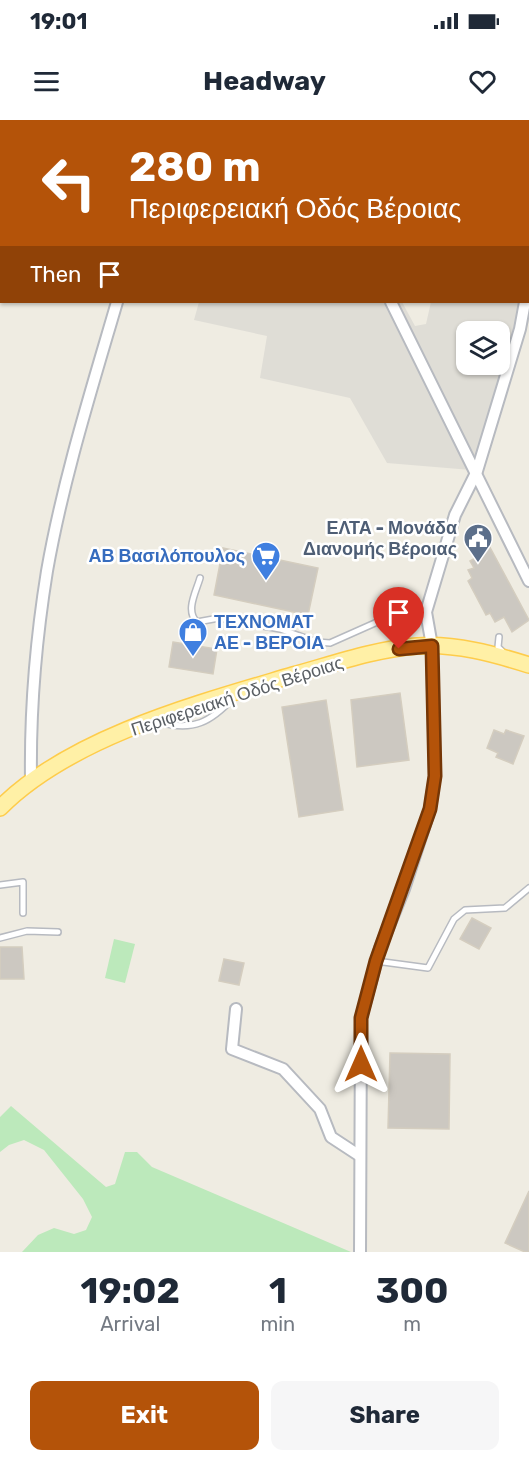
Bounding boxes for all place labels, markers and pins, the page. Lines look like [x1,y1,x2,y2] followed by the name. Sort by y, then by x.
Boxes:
[303,517,457,560] place label: ΕΛΤΑ - Μονάδα Διανομής Βέροιας
[462,522,494,564] public building icon: ΕΛΤΑ - Μονάδα Διανομής Βέροιας
[250,540,282,582] supermarket icon: ΑΒ Βασιλόπουλος
[89,545,245,567] place label: ΑΒ Βασιλόπουλος
[373,587,424,649] pin
[214,611,324,654] place label: ΤΕΧΝΟΜΑΤ ΑΕ - ΒΕΡΟΙΑ
[177,616,209,658] shop icon: ΤΕΧΝΟΜΑΤ ΑΕ - ΒΕΡΟΙΑ

